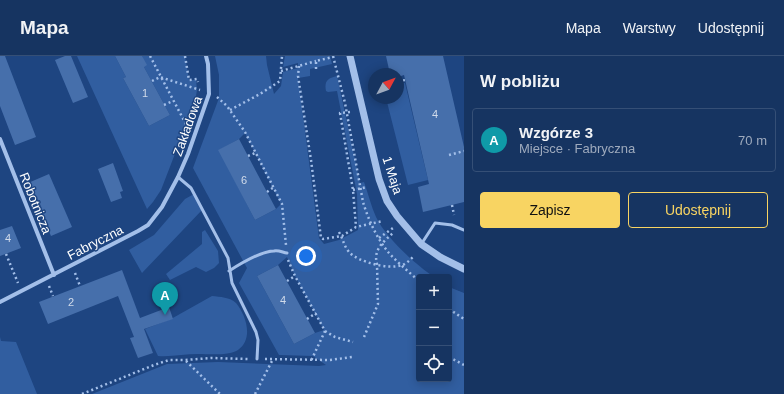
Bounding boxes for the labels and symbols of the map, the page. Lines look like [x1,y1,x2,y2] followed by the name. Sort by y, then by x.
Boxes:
[368,68,404,104] north arrow
[142,87,148,99] house number: 1
[170,93,206,158] street label: Zakładowa
[432,108,438,120] house number: 4
[379,154,406,197] street label: 1 Maja
[16,170,55,237] street label: Robotnicza
[241,174,247,186] house number: 6
[65,222,126,263] street label: Fabryczna
[5,232,11,244] house number: 4
[296,246,316,266] your location
[152,282,178,315] pin: A
[280,294,286,306] house number: 4
[68,296,74,308] house number: 2

